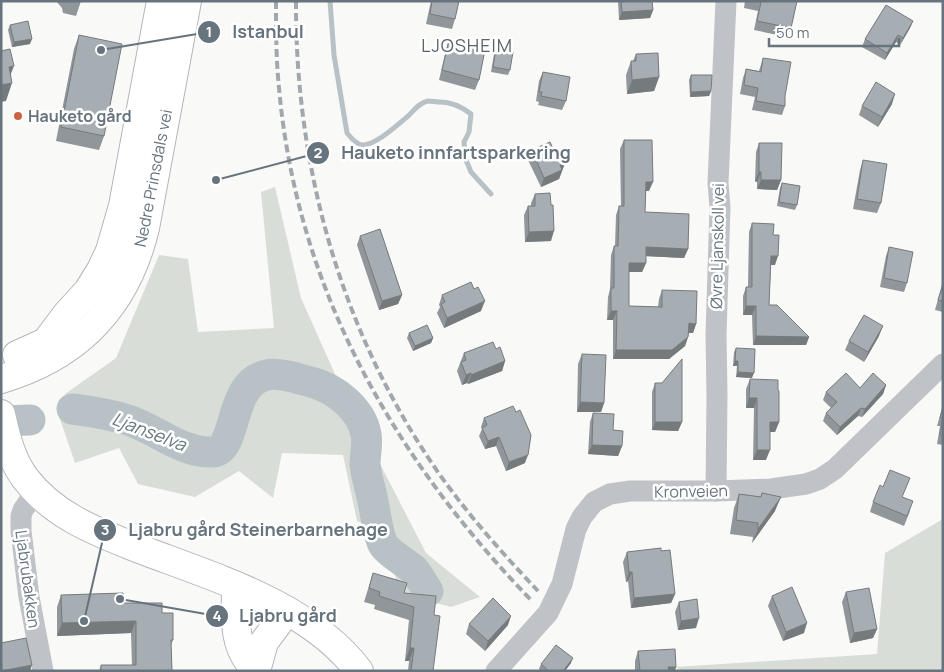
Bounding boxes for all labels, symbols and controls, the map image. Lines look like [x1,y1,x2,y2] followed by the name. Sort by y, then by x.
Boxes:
[769,15,899,47] scale bar
[197,16,314,49] callout: Istanbul
[232,19,304,43] text: Istanbul
[206,21,212,42] text: 1
[776,22,810,43] text: 50 m
[421,33,513,57] district label: LJOSHEIM
[28,105,132,127] place label: Hauketo gård
[129,107,177,249] street label: Nedre Prinsdals vei
[12,110,24,122] marker: Hauketo gård
[306,136,581,169] callout: Hauketo innfartsparkering
[341,140,571,164] text: Hauketo innfartsparkering
[314,142,323,163] text: 2
[705,183,729,309] street label: Øvre Ljanskoll vei
[109,406,191,456] water label: Ljanselva
[654,479,728,503] street label: Kronveien
[93,514,397,547] callout: Ljabru gård Steinerbarnehage
[128,517,388,541] text: Ljabru gård Steinerbarnehage
[101,519,109,540] text: 3
[10,529,46,629] street label: Ljabrubakken
[204,600,347,633] callout: Ljabru gård
[239,603,337,627] text: Ljabru gård
[212,605,222,626] text: 4

